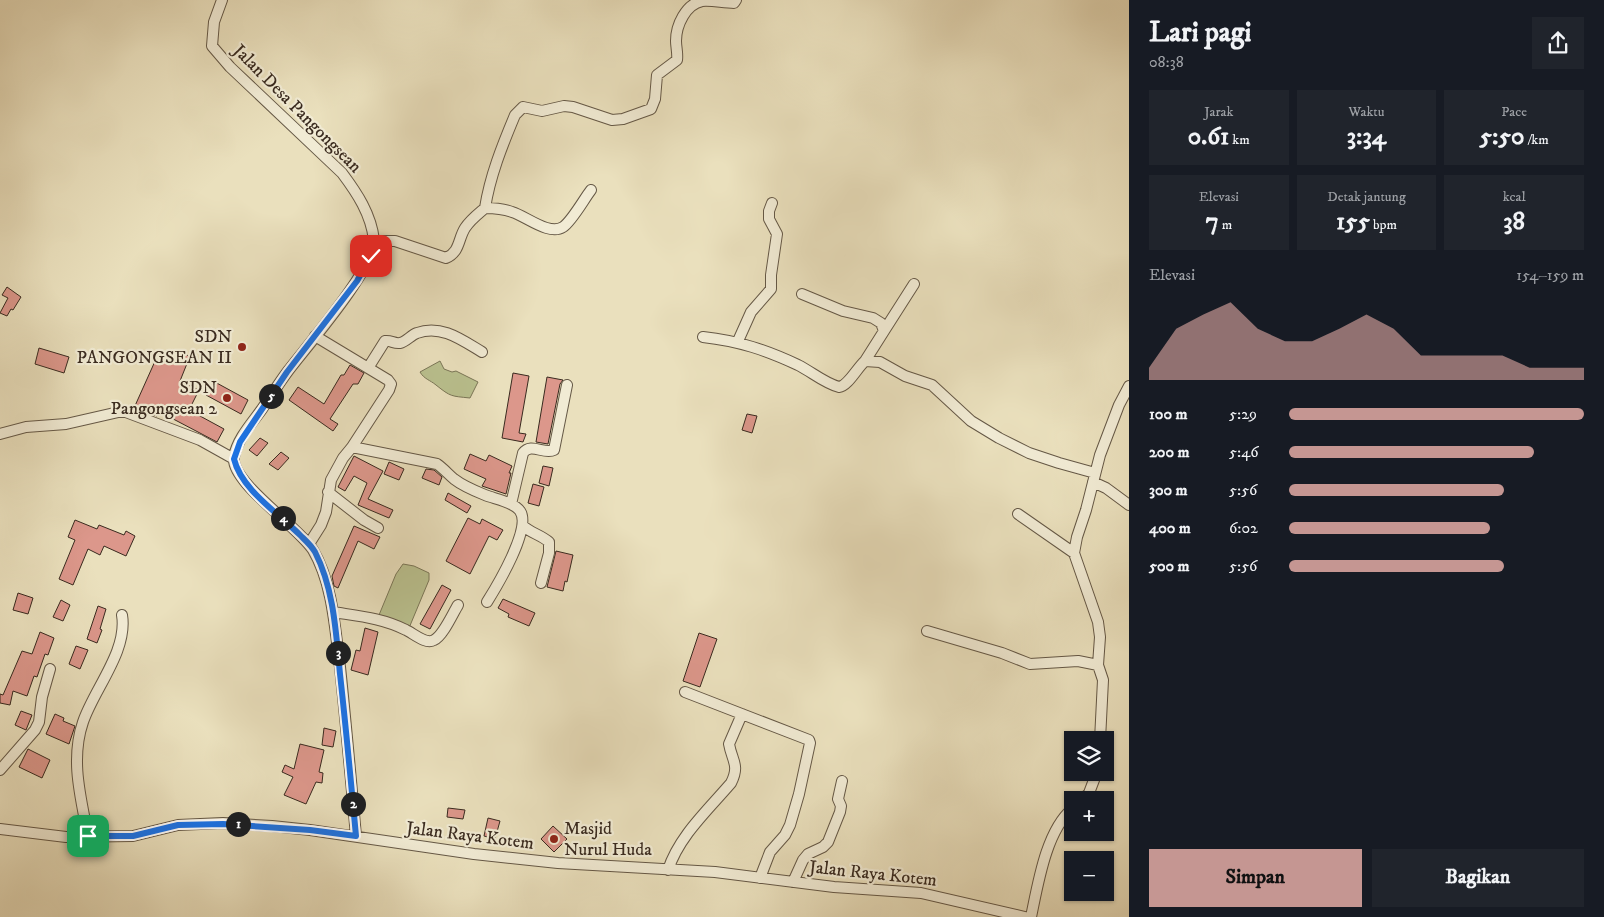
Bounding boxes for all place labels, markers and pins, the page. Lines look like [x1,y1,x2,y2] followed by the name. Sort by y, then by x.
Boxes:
[350,235,392,277] pin
[77,326,232,369] place label: SDN PANGONGSEAN II
[236,341,248,353] marker: SDN PANGONGSEAN II
[111,377,217,420] place label: SDN Pangongsean 2
[258,384,284,408] pin: 5
[221,392,233,404] marker: SDN Pangongsean 2
[270,506,296,530] pin: 4
[326,640,350,666] pin: 3
[340,792,366,816] pin: 2
[226,812,250,836] pin: 1
[67,815,109,857] pin
[564,818,652,861] place label: Masjid Nurul Huda
[548,833,560,845] marker: Masjid Nurul Huda

